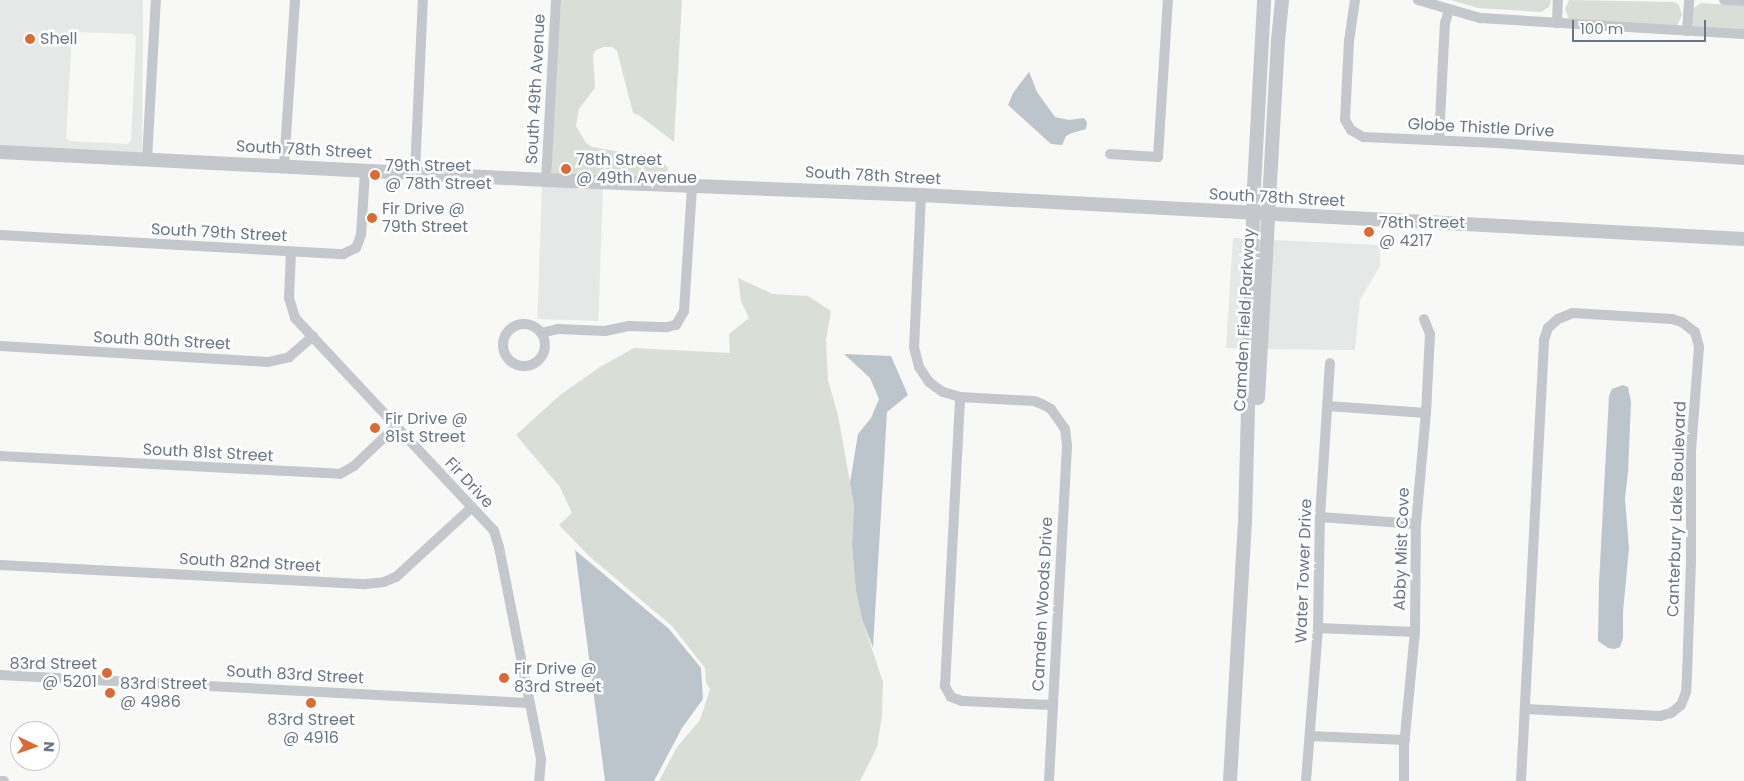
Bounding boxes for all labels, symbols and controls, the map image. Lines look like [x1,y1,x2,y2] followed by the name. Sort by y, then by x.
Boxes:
[1574,10,1708,42] scale bar
[522,13,550,165] street label: South 49th Avenue
[1580,18,1623,39] text: 100 m
[40,29,77,49] place label: Shell
[24,33,36,45] marker: Shell
[1407,115,1555,141] street label: Globe Thistle Drive
[235,137,373,163] street label: South 78th Street
[576,150,697,188] place label: 78th Street @ 49th Avenue
[385,156,491,194] place label: 79th Street @ 78th Street
[560,163,572,175] marker: 78th Street @ 49th Avenue
[804,163,942,189] street label: South 78th Street
[369,169,381,181] marker: 79th Street @ 78th Street
[1208,185,1346,211] street label: South 78th Street
[382,199,468,237] place label: Fir Drive @ 79th Street
[366,212,378,224] marker: Fir Drive @ 79th Street
[1379,213,1465,251] place label: 78th Street @ 4217
[150,220,288,246] street label: South 79th Street
[1363,226,1375,238] marker: 78th Street @ 4217
[1231,228,1259,412] street label: Camden Field Parkway
[93,328,231,354] street label: South 80th Street
[1664,401,1690,617] street label: Canterbury Lake Boulevard
[385,409,468,447] place label: Fir Drive @ 81st Street
[369,422,381,434] marker: Fir Drive @ 81st Street
[142,440,274,466] street label: South 81st Street
[441,454,497,512] street label: Fir Drive
[1390,487,1414,611] street label: Abby Mist Cove
[1292,498,1316,644] street label: Water Tower Drive
[1029,516,1057,692] street label: Camden Woods Drive
[179,550,321,576] street label: South 82nd Street
[10,654,97,692] place label: 83rd Street @ 5201
[514,659,601,697] place label: Fir Drive @ 83rd Street
[226,662,364,688] street label: South 83rd Street
[101,667,113,679] marker: 83rd Street @ 5201
[498,672,510,684] marker: Fir Drive @ 83rd Street
[120,674,207,712] place label: 83rd Street @ 4986
[104,687,116,699] marker: 83rd Street @ 4986
[305,697,317,709] marker: 83rd Street @ 4916
[267,710,355,748] place label: 83rd Street @ 4916
[10,721,60,771] north arrow
[39,741,59,753] text: N

